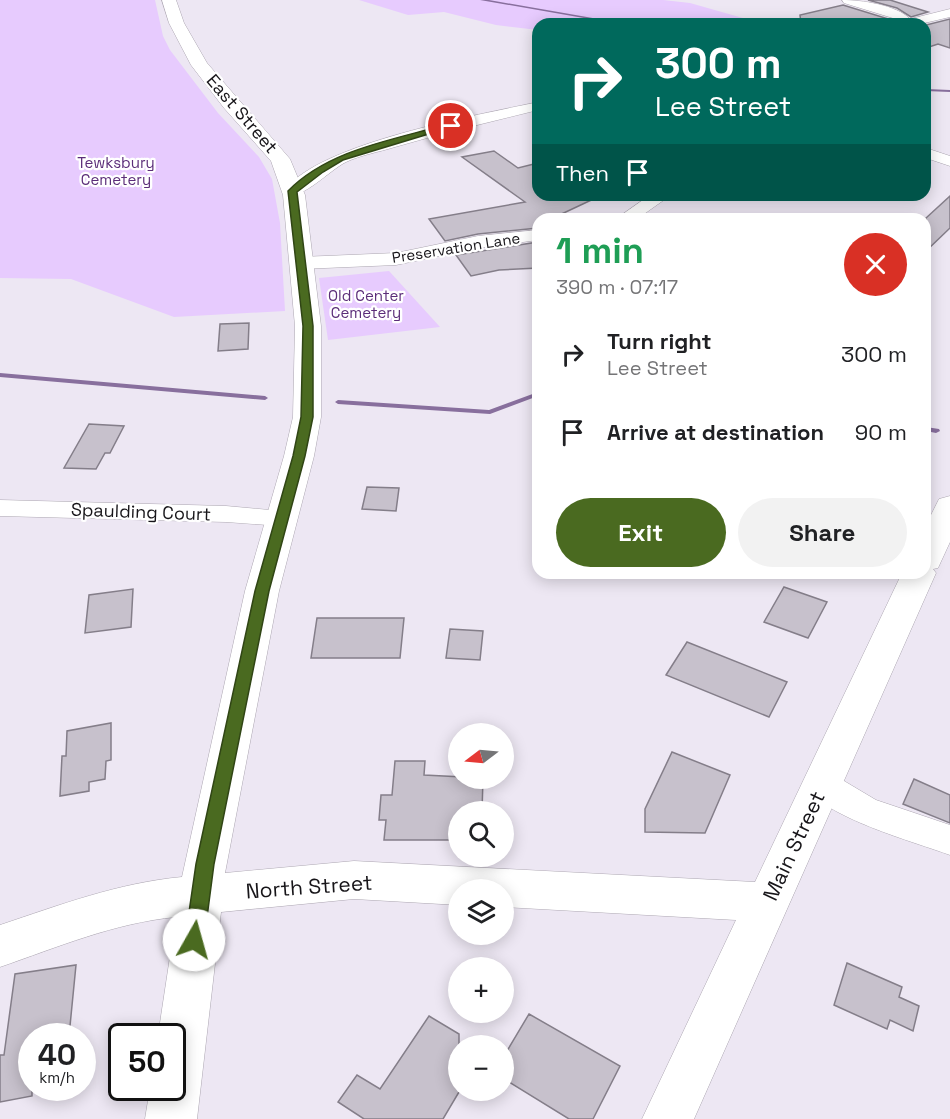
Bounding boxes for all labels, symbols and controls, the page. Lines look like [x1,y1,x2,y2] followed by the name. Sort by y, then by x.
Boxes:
[655,37,782,90] text: 300 m
[556,42,634,120] icon: right
[202,69,283,158] street label: East Street
[655,89,791,124] text: Lee Street
[425,100,476,151] pin
[434,109,467,142] icon: arrive
[77,153,155,189] park label: Tewksbury Cemetery
[621,156,654,189] icon: arrive
[556,159,609,187] text: Then
[390,228,521,267] street label: Preservation Lane
[556,228,644,274] text: 1 min
[844,233,907,296] button: close
[556,274,678,300] text: 390 m · 07:17
[328,286,404,322] park label: Old Center Cemetery
[607,327,712,355] text: Turn right
[556,338,589,371] icon: right
[841,340,907,368] text: 300 m
[607,355,708,381] text: Lee Street
[556,416,589,449] icon: arrive
[607,418,824,446] text: Arrive at destination
[855,418,907,446] text: 90 m
[71,498,211,525] street label: Spaulding Court
[556,498,726,567] button: Exit
[738,498,907,567] button: Share
[448,723,514,789] north arrow
[448,723,514,1101] map controls
[756,787,831,905] street label: Main Street
[448,801,514,867] button: search
[245,869,373,904] street label: North Street
[448,879,514,945] button: layers
[162,908,226,972] position arrow
[448,957,514,1023] button: +
[108,1023,186,1101] speed limit sign: 50
[38,1035,76,1074] text: 40
[448,1035,514,1101] button: −
[39,1068,75,1087] text: km/h

